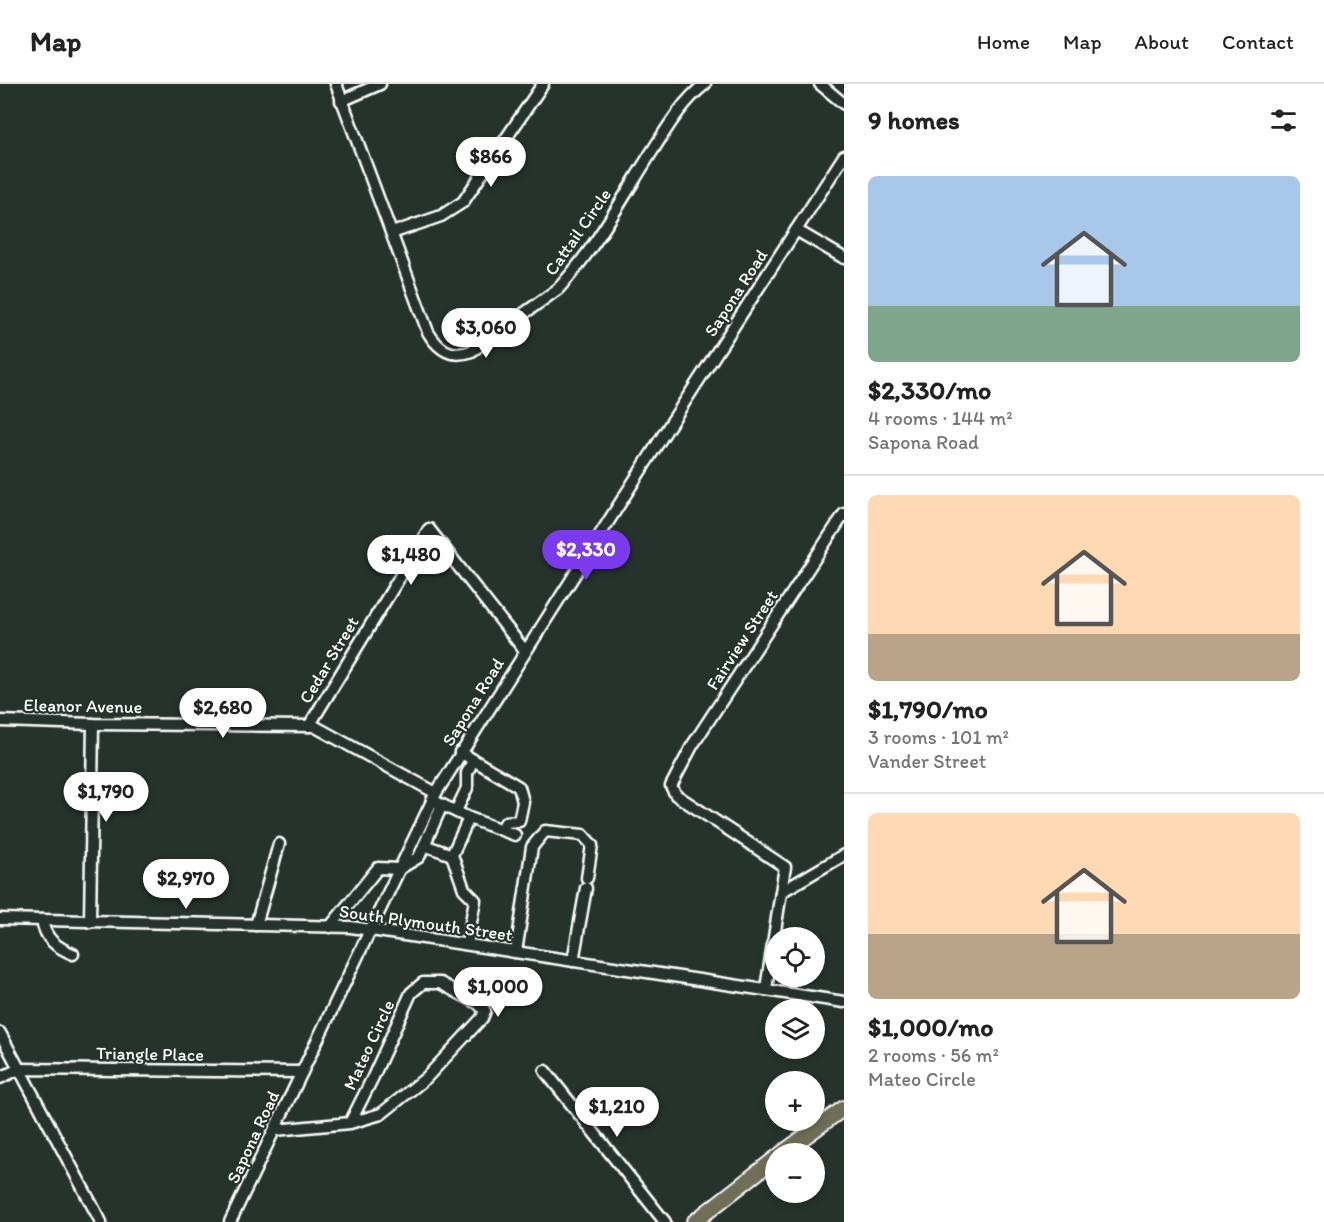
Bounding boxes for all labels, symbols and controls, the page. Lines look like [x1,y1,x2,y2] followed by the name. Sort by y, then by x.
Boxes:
[30,24,81,58] text: Map
[977,29,1030,54] text: Home
[1063,29,1102,54] text: Map
[1135,29,1189,54] text: About
[1222,29,1294,54] text: Contact
[868,104,960,136] text: 9 homes
[1267,104,1300,137] icon: filters
[455,137,527,188] pin: $866
[470,144,512,168] text: $866
[540,184,616,280] street label: Cattail Circle
[1030,215,1138,323] icon: home
[700,245,773,341] street label: Sapona Road
[437,308,535,359] pin: $3,060
[456,315,517,339] text: $3,060
[868,374,991,406] text: $2,330/mo
[868,406,1013,430] text: 4 rooms · 144 m²
[868,430,979,454] text: Sapona Road
[537,530,635,581] pin: $2,330
[1030,534,1138,642] icon: home
[362,535,460,586] pin: $1,480
[556,537,616,561] text: $2,330
[381,542,441,566] text: $1,480
[701,586,783,694] street label: Fairview Street
[294,612,364,708] street label: Cedar Street
[437,654,509,750] street label: Sapona Road
[174,688,272,739] pin: $2,680
[868,693,988,725] text: $1,790/mo
[23,694,143,718] street label: Eleanor Avenue
[193,695,253,719] text: $2,680
[868,725,1009,749] text: 3 rooms · 101 m²
[868,749,986,773] text: Vander Street
[57,772,155,823] pin: $1,790
[78,779,134,803] text: $1,790
[1030,852,1138,960] icon: home
[137,859,235,910] pin: $2,970
[157,866,215,890] text: $2,970
[338,900,514,946] street label: South Plymouth Street
[765,927,825,1203] map controls
[765,927,825,987] button: locate
[449,967,547,1018] pin: $1,000
[467,974,529,998] text: $1,000
[339,996,399,1094] street label: Mateo Circle
[765,999,825,1059] button: layers
[868,1011,993,1043] text: $1,000/mo
[96,1042,204,1066] street label: Triangle Place
[868,1043,999,1067] text: 2 rooms · 56 m²
[868,1067,976,1091] text: Mateo Circle
[765,1071,825,1131] button: +
[222,1087,284,1187] street label: Sapona Road
[568,1087,666,1138] pin: $1,210
[589,1094,645,1118] text: $1,210
[765,1143,825,1203] button: −

